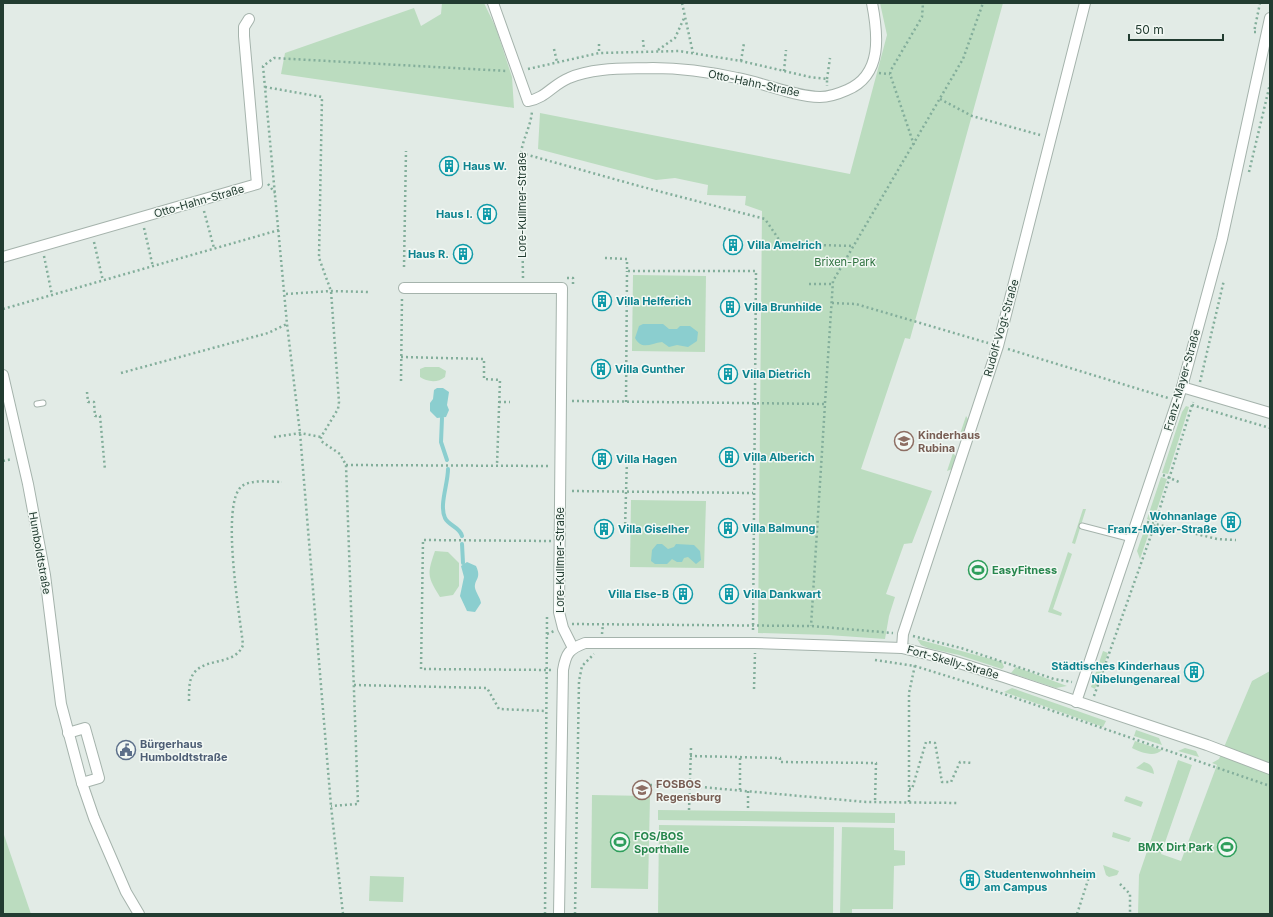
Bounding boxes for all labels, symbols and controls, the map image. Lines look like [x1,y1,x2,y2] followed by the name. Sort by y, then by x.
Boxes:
[1129,16,1223,42] scale bar
[1135,22,1164,37] text: 50 m
[707,66,801,100] street label: Otto-Hahn-Straße
[515,152,529,258] street label: Lore-Kullmer-Straße
[438,155,460,177] building icon: Haus W.
[463,159,507,173] place label: Haus W.
[152,181,246,221] street label: Otto-Hahn-Straße
[476,203,498,225] building icon: Haus I.
[436,207,473,221] place label: Haus I.
[722,234,744,256] building icon: Villa Amelrich
[747,238,822,252] place label: Villa Amelrich
[452,243,474,265] building icon: Haus R.
[408,247,449,261] place label: Haus R.
[814,255,876,269] park label: Brixen-Park
[980,278,1022,378] street label: Rudolf-Vogt-Straße
[591,290,613,312] building icon: Villa Helferich
[616,294,692,308] place label: Villa Helferich
[719,296,741,318] building icon: Villa Brunhilde
[744,300,822,314] place label: Villa Brunhilde
[1161,327,1203,433] street label: Franz-Mayer-Straße
[590,358,612,380] building icon: Villa Gunther
[615,362,686,376] place label: Villa Gunther
[717,363,739,385] building icon: Villa Dietrich
[742,367,811,381] place label: Villa Dietrich
[918,428,980,455] place label: Kinderhaus Rubina
[893,430,915,452] school or university icon: Kinderhaus Rubina
[718,446,740,468] building icon: Villa Alberich
[591,448,613,470] building icon: Villa Hagen
[743,450,815,464] place label: Villa Alberich
[616,452,677,466] place label: Villa Hagen
[553,507,567,613] street label: Lore-Kullmer-Straße
[1107,509,1217,536] place label: Wohnanlage Franz-Mayer-Straße
[26,511,54,595] street label: Humboldtstraße
[1220,511,1242,533] building icon: Wohnanlage Franz-Mayer-Straße
[717,517,739,539] building icon: Villa Balmung
[593,518,615,540] building icon: Villa Giselher
[742,521,816,535] place label: Villa Balmung
[618,522,689,536] place label: Villa Giselher
[967,559,989,581] sports icon: EasyFitness
[992,563,1057,577] place label: EasyFitness
[672,583,694,605] building icon: Villa Else-B
[718,583,740,605] building icon: Villa Dankwart
[608,587,669,601] place label: Villa Else-B
[743,587,821,601] place label: Villa Dankwart
[905,642,1001,682] street label: Fort-Skelly-Straße
[1051,659,1180,686] place label: Städtisches Kinderhaus Nibelungenareal
[1183,661,1205,683] building icon: Städtisches Kinderhaus Nibelungenareal
[140,737,228,764] place label: Bürgerhaus Humboldtstraße
[115,739,137,761] public building icon: Bürgerhaus Humboldtstraße
[656,777,721,804] place label: FOSBOS Regensburg
[631,779,653,801] school or university icon: FOSBOS Regensburg
[634,829,690,856] place label: FOS/BOS Sporthalle
[609,831,631,853] sports icon: FOS/BOS Sporthalle
[1216,836,1238,858] sports icon: BMX Dirt Park
[1138,840,1214,854] place label: BMX Dirt Park
[984,867,1096,894] place label: Studentenwohnheim am Campus
[959,869,981,891] building icon: Studentenwohnheim am Campus

